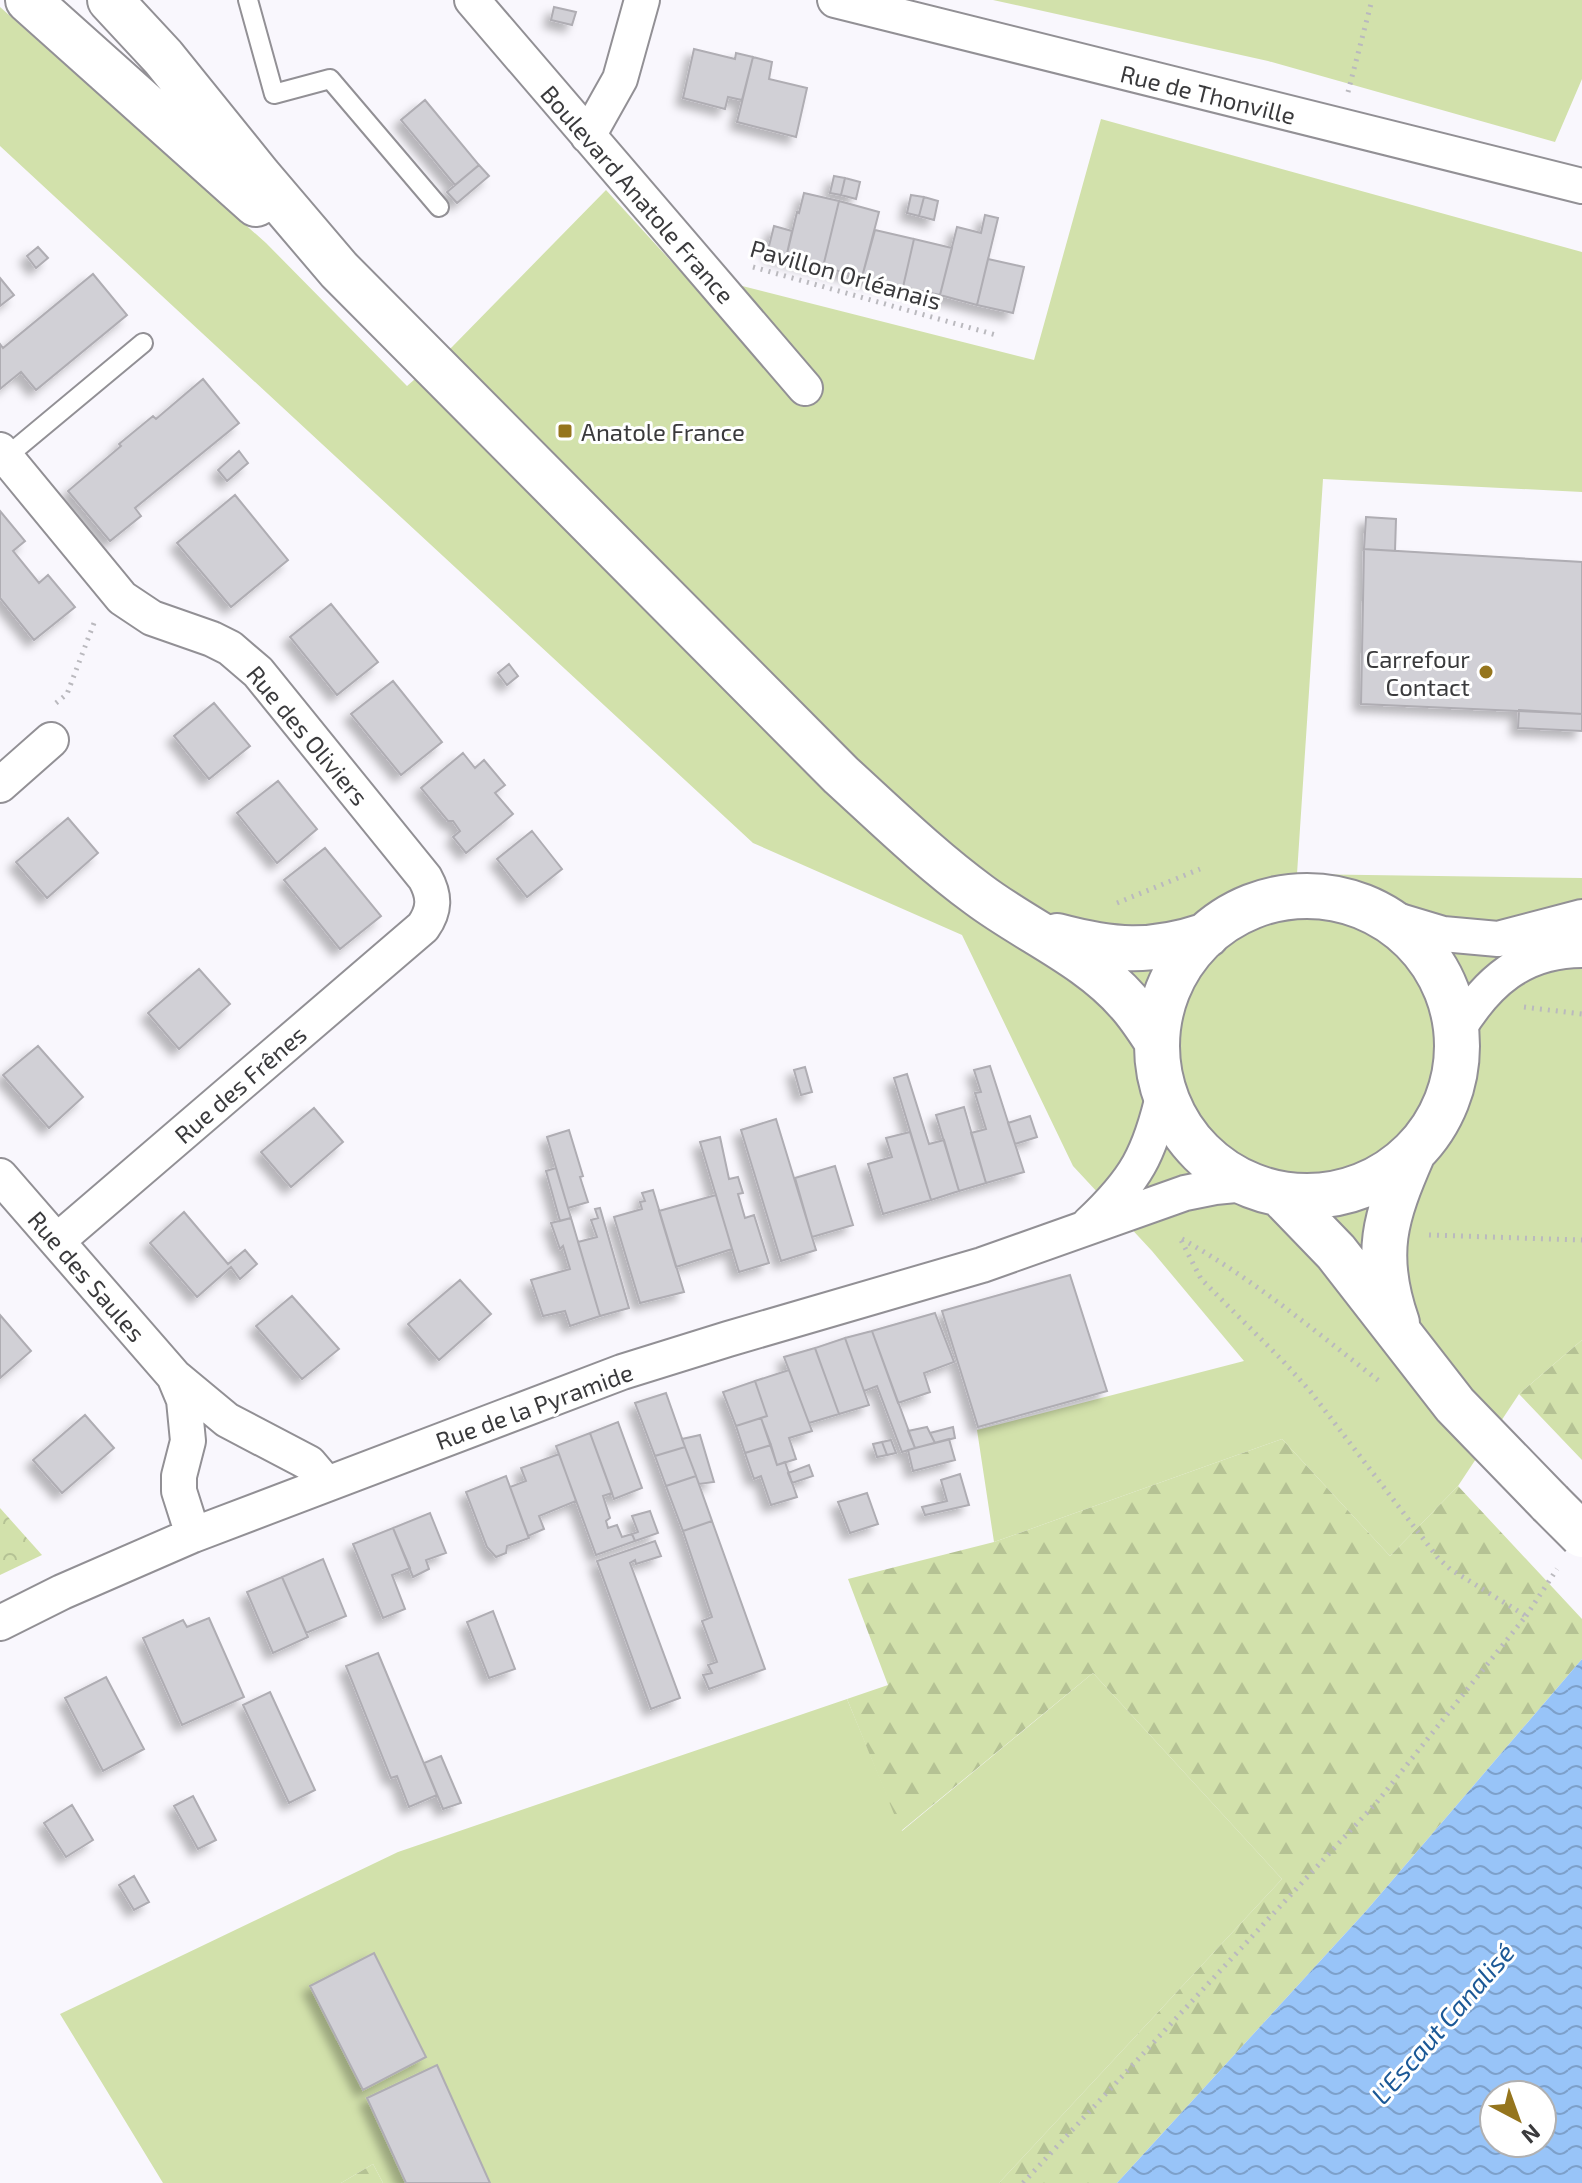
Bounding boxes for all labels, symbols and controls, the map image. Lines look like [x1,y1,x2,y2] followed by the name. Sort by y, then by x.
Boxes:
[1117,58,1299,130] street label: Rue de Thonville
[535,79,741,309] street label: Boulevard Anatole France
[747,233,945,315] street label: Pavillon Orléanais
[581,417,745,446] place label: Anatole France
[556,422,574,440] marker: Anatole France
[1365,644,1470,701] place label: Carrefour Contact
[241,659,375,811] street label: Rue des Oliviers
[1477,663,1495,681] marker: Carrefour Contact
[168,1019,312,1149] street label: Rue des Frênes
[22,1205,152,1347] street label: Rue des Saules
[431,1357,637,1455] street label: Rue de la Pyramide
[1364,1936,1520,2109] water label: L'Escaut Canalisé
[1478,2079,1558,2159] north arrow
[1517,2120,1546,2150] text: N

